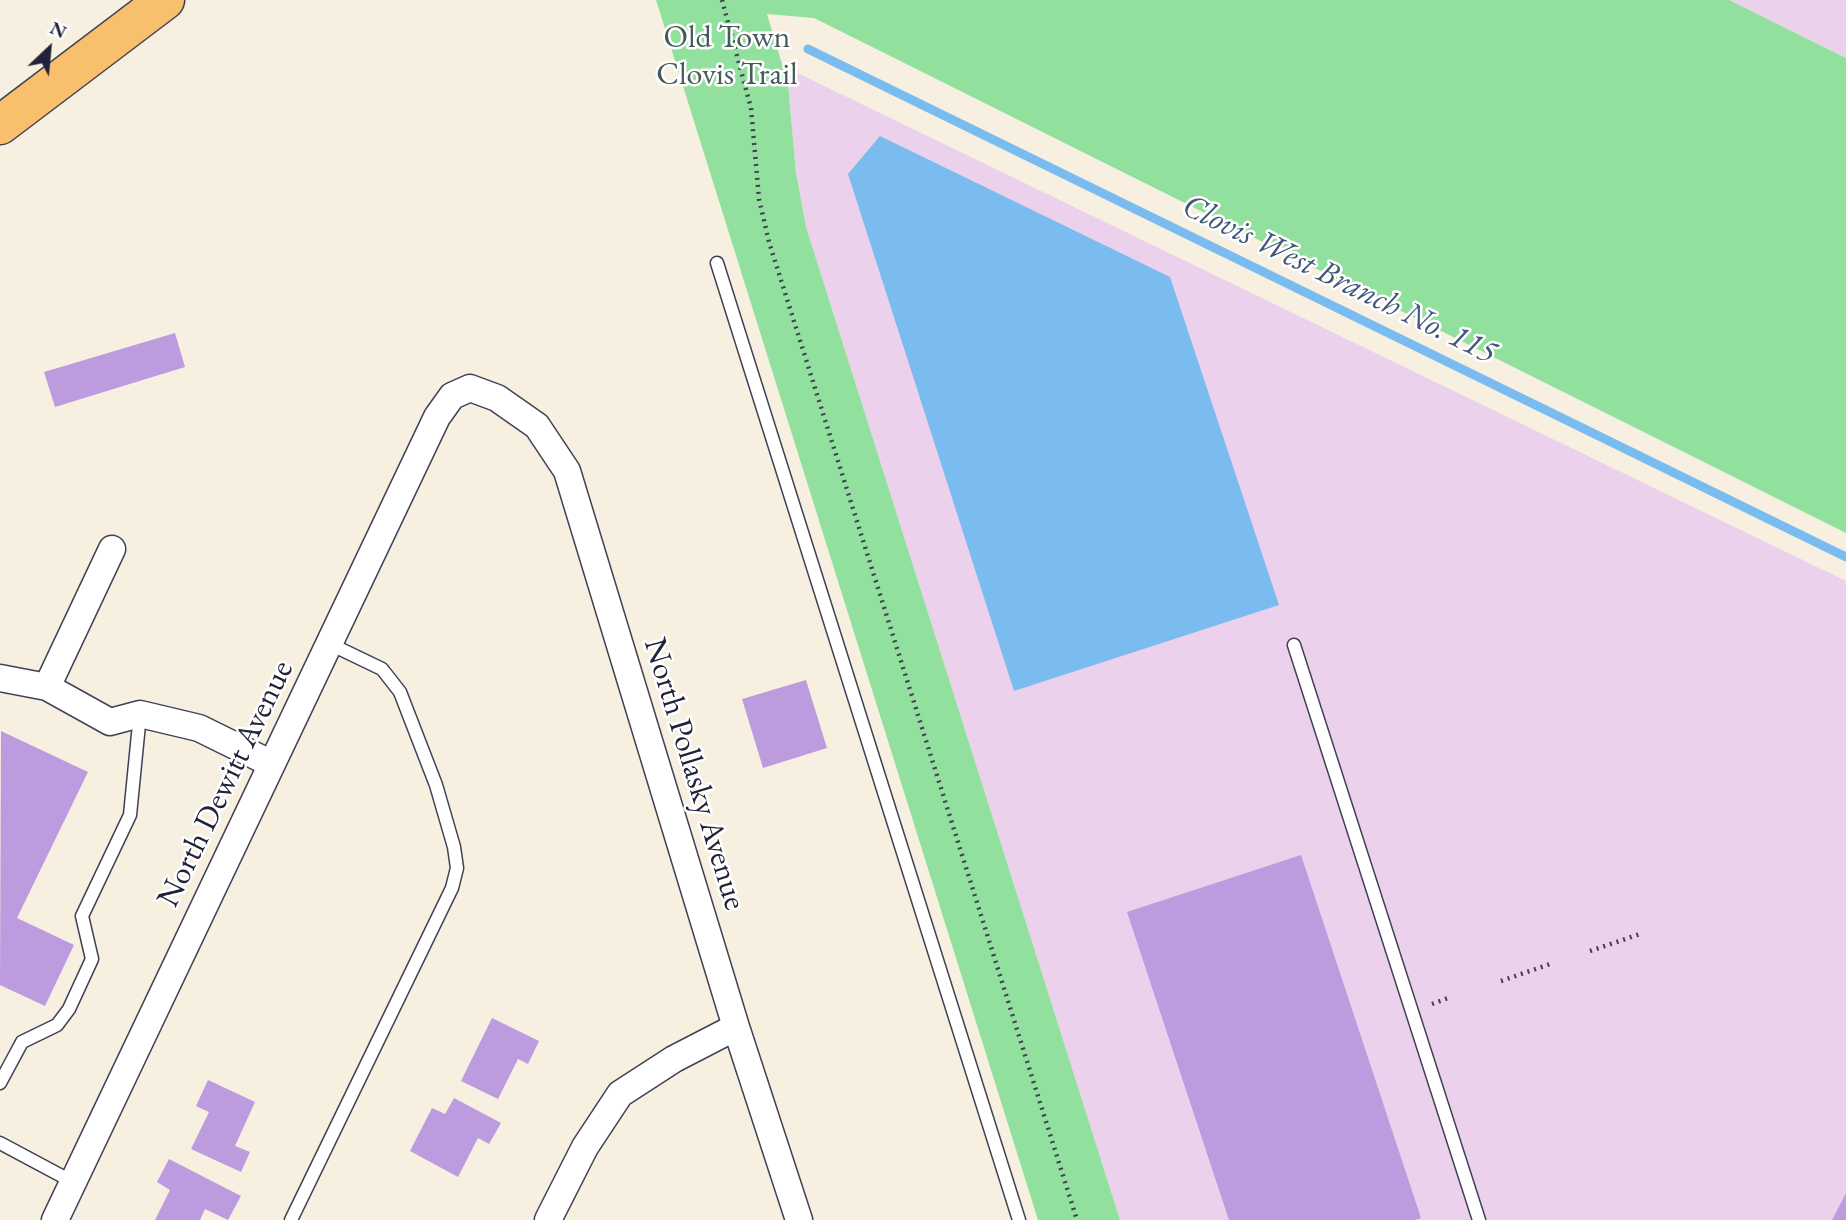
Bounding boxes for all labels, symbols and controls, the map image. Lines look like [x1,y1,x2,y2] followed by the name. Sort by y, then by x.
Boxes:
[14,14,84,84] north arrow
[46,15,71,44] text: N
[656,19,798,94] park label: Old Town Clovis Trail
[1176,187,1502,373] water label: Clovis West Branch No. 115
[634,634,754,914] street label: North Pollasky Avenue
[150,654,302,914] street label: North Dewitt Avenue

